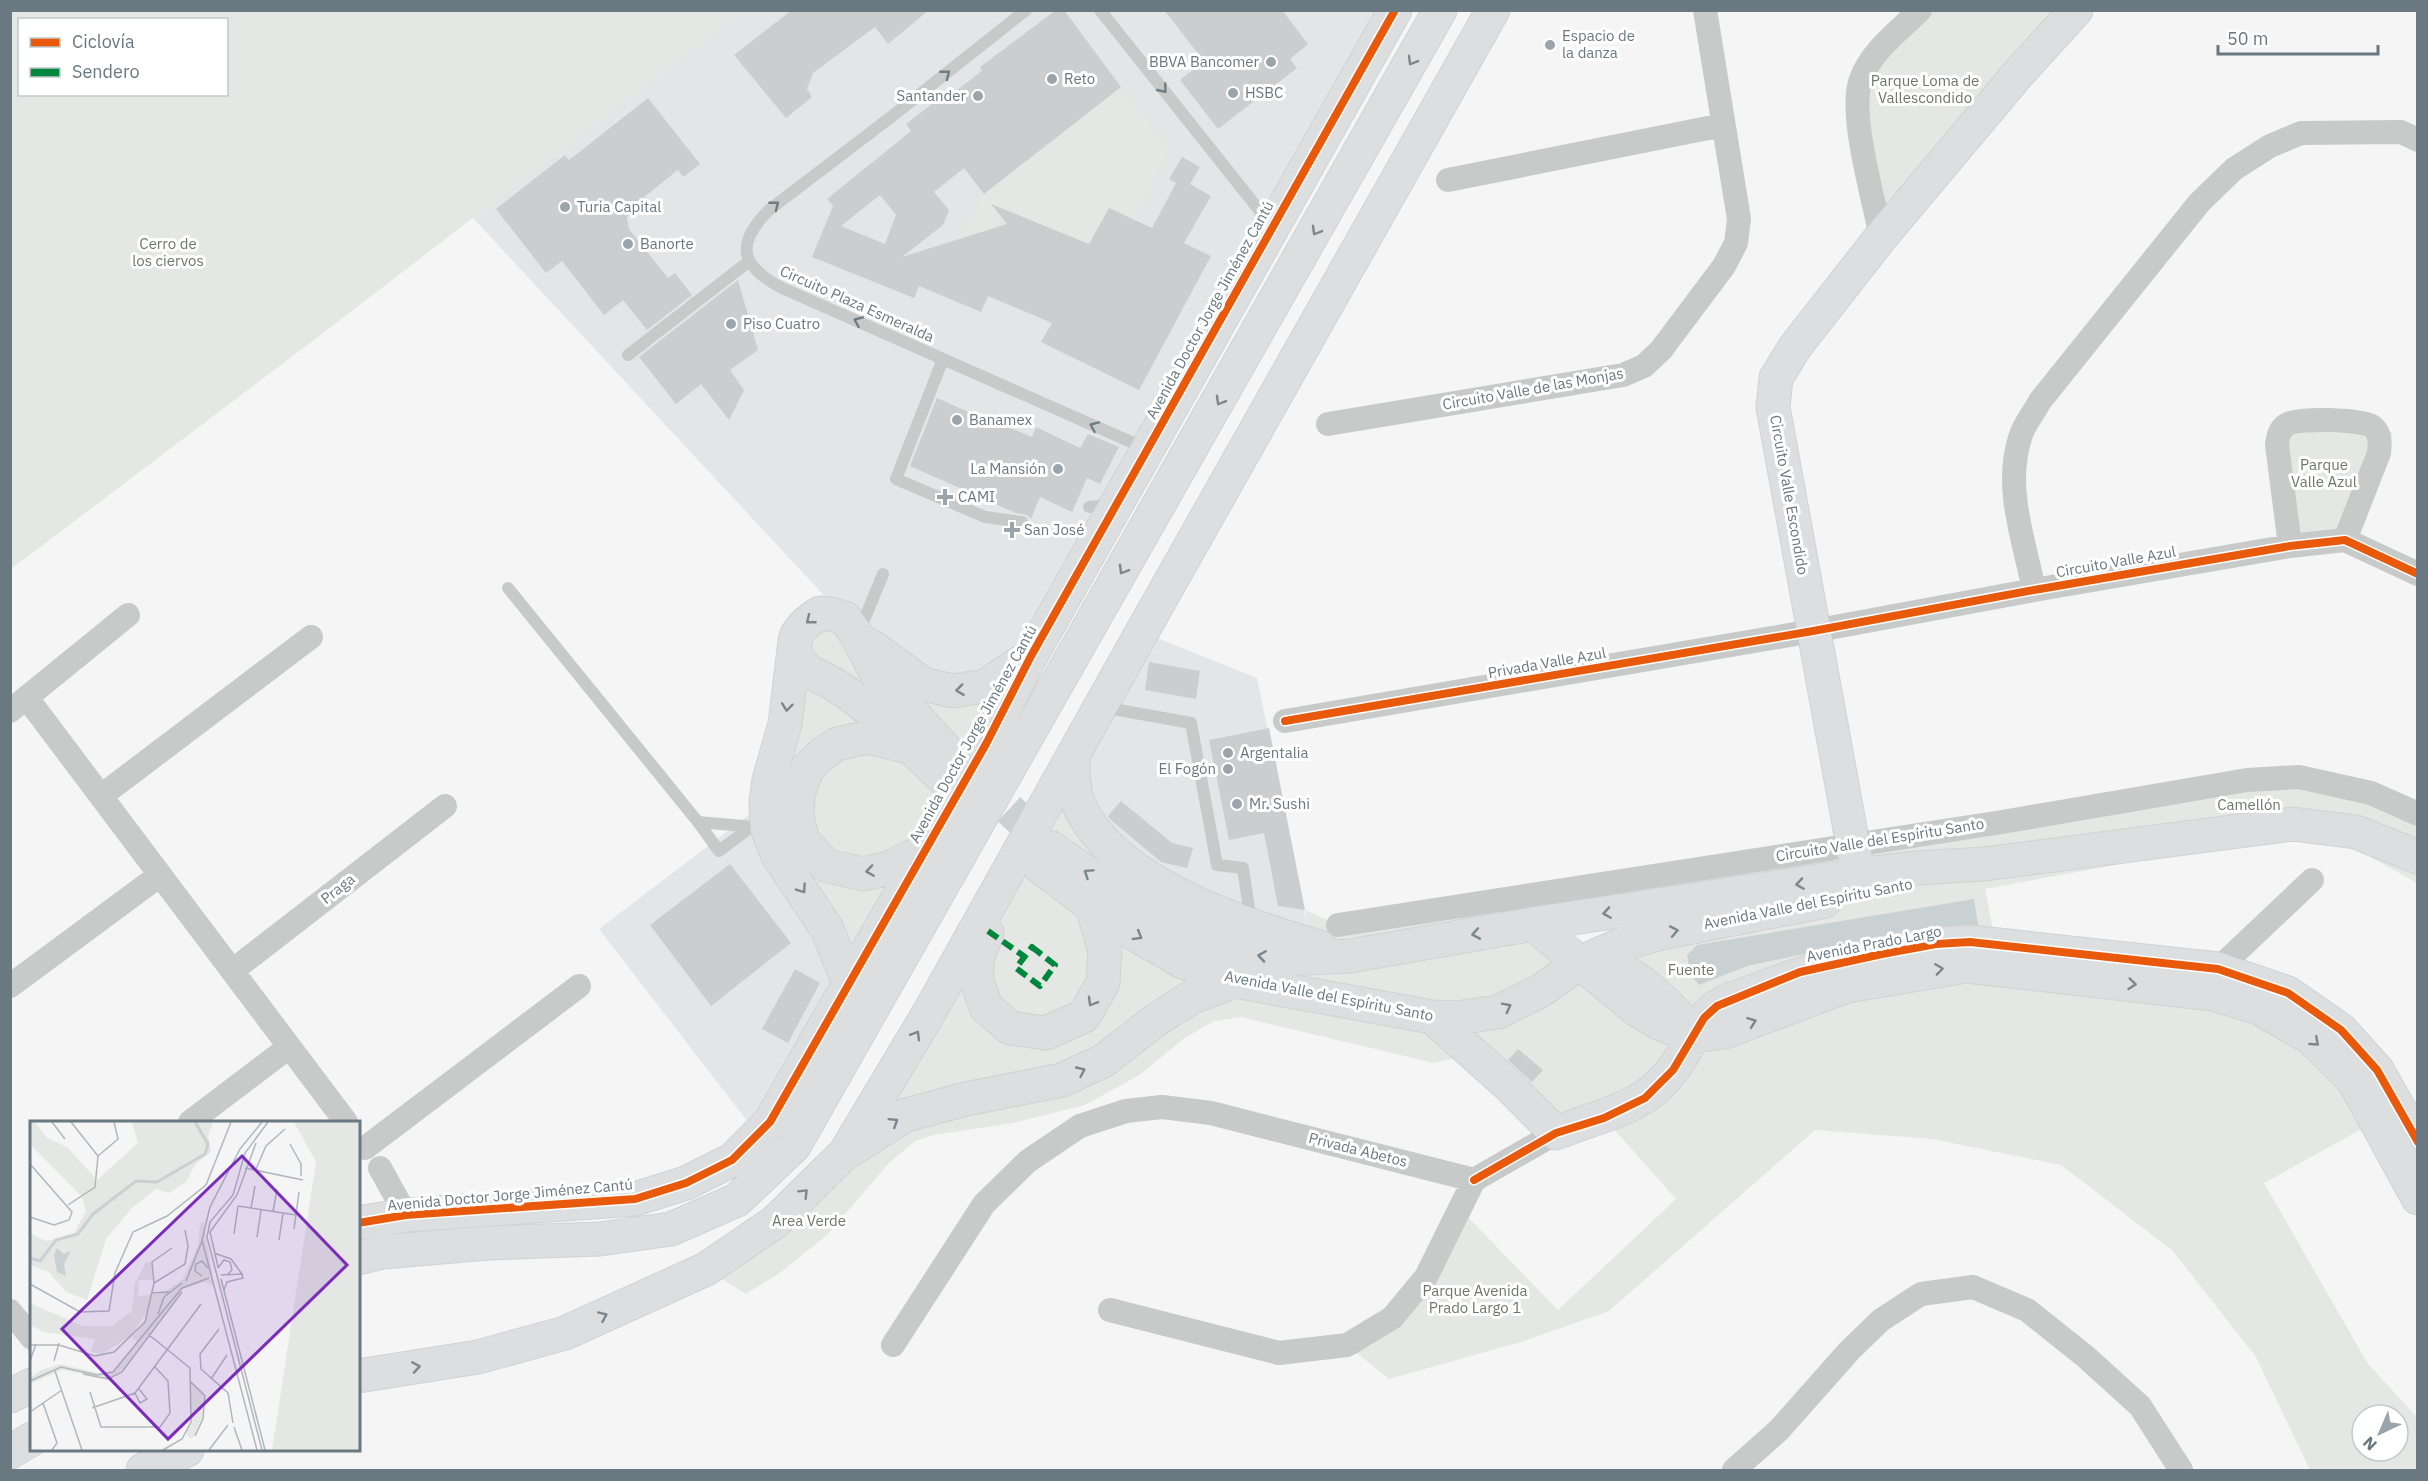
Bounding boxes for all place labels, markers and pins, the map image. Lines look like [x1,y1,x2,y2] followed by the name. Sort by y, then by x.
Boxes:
[1562,26,1635,62] place label: Espacio de la danza
[1543,38,1557,52] marker: Espacio de la danza
[1149,52,1259,71] place label: BBVA Bancomer
[1264,55,1278,69] marker: BBVA Bancomer
[1064,69,1095,88] place label: Reto
[1045,72,1059,86] marker: Reto
[1245,83,1283,102] place label: HSBC
[897,86,966,105] place label: Santander
[1226,86,1240,100] marker: HSBC
[971,89,985,103] marker: Santander
[577,197,661,216] place label: Turia Capital
[558,200,572,214] marker: Turia Capital
[640,234,694,253] place label: Banorte
[621,237,635,251] marker: Banorte
[743,314,820,333] place label: Piso Cuatro
[724,317,738,331] marker: Piso Cuatro
[969,410,1032,429] place label: Banamex
[950,413,964,427] marker: Banamex
[970,459,1046,478] place label: La Mansión
[1051,462,1065,476] marker: La Mansión
[958,487,995,506] place label: CAMI
[936,488,954,506] marker: CAMI
[1024,520,1084,539] place label: San José
[1005,523,1019,537] marker: San José
[1240,743,1308,762] place label: Argentalia
[1221,746,1235,760] marker: Argentalia
[1158,759,1216,778] place label: El Fogón
[1221,762,1235,776] marker: El Fogón
[1249,794,1310,813] place label: Mr. Sushi
[1230,797,1244,811] marker: Mr. Sushi

